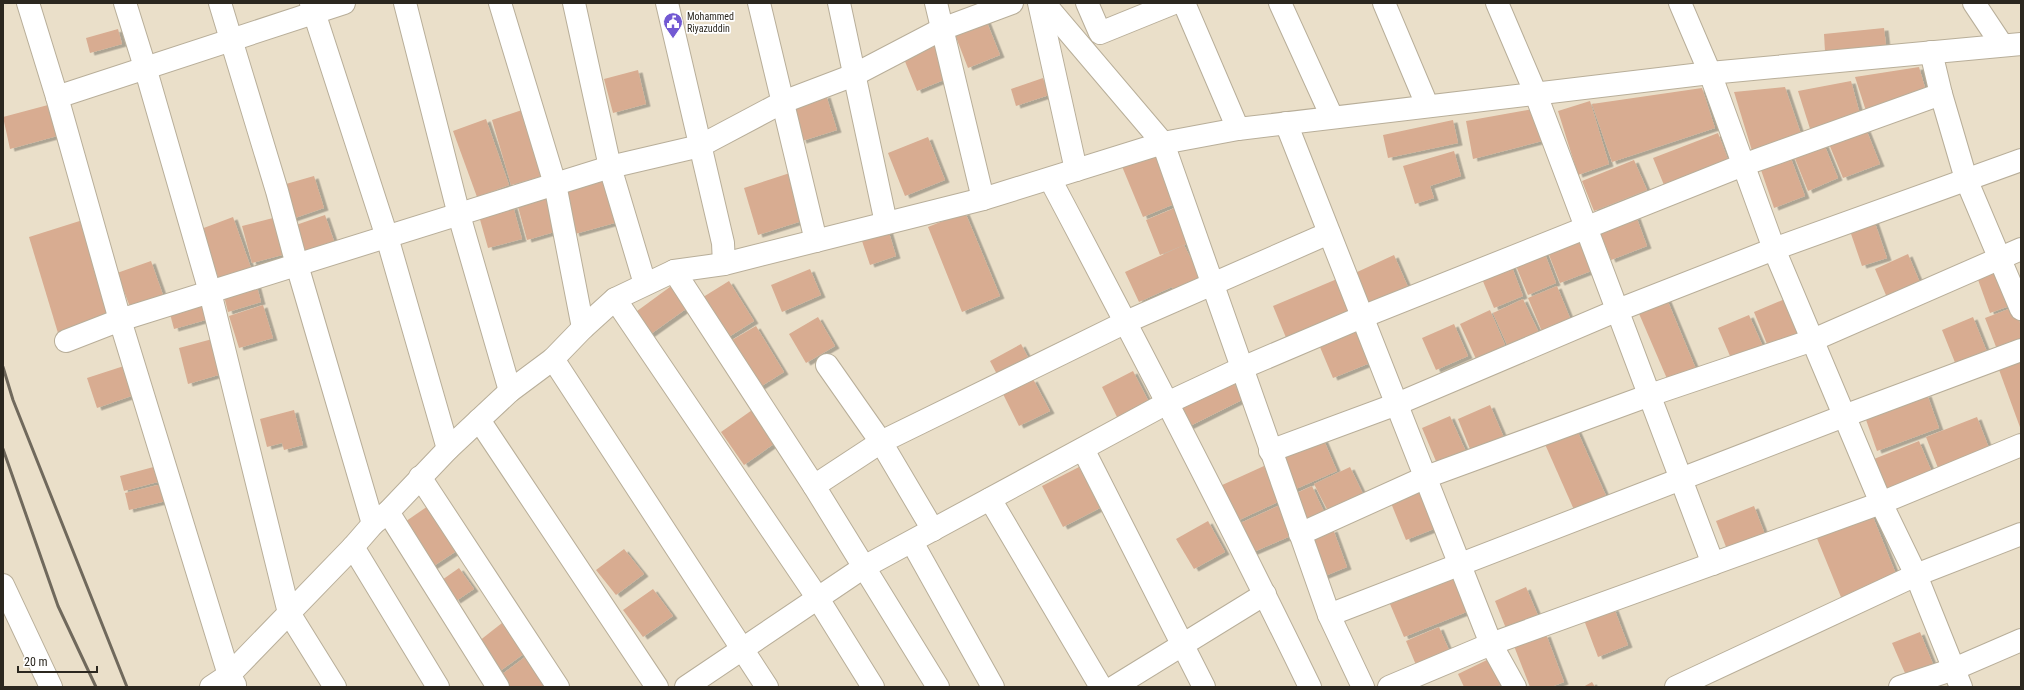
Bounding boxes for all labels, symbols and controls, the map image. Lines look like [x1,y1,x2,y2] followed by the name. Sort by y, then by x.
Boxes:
[662,11,684,39] public building icon: Mohammed Riyazuddin
[687,11,734,34] place label: Mohammed Riyazuddin
[18,648,97,674] scale bar
[24,655,48,669] text: 20 m

